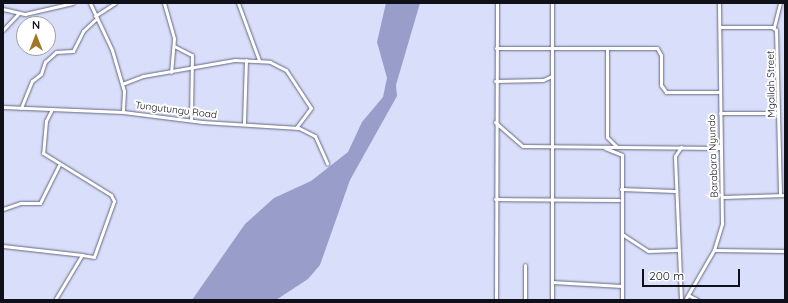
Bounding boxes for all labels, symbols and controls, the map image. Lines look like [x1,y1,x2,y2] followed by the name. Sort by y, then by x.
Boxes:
[16,16,56,56] north arrow
[32,18,40,32] text: N
[764,50,778,118] street label: Mgallah Street
[134,99,218,121] street label: Tungutungu Road
[706,114,720,198] street label: Barabara Nyundo
[644,261,742,287] scale bar
[649,268,684,283] text: 200 m

